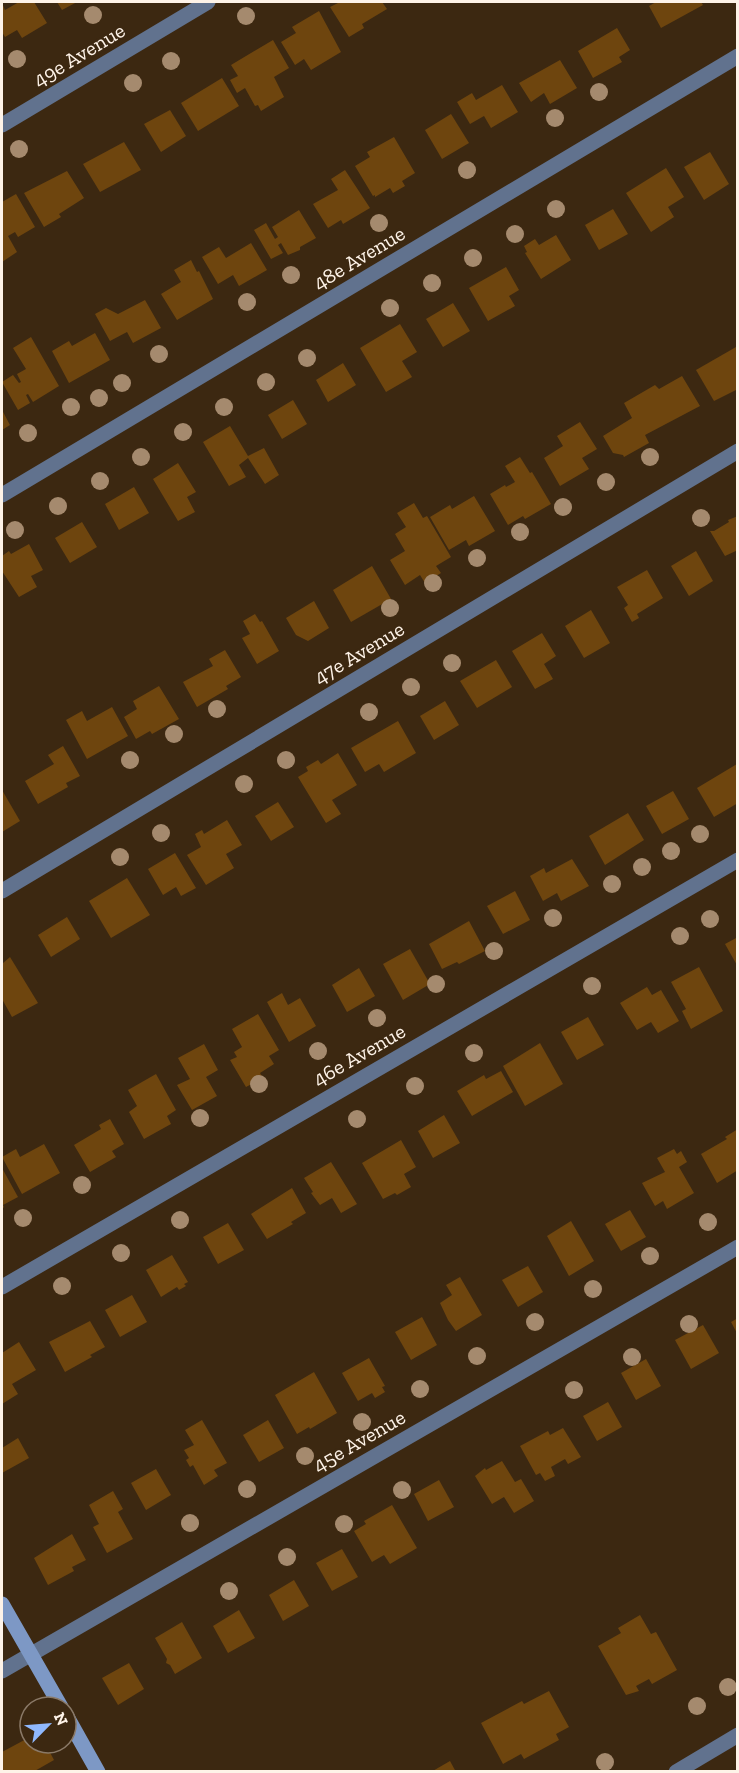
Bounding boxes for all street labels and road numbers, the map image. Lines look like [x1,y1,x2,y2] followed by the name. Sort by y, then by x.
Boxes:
[28,17,129,92] street label: 49e Avenue
[308,220,409,295] street label: 48e Avenue
[309,616,409,689] street label: 47e Avenue
[308,1018,410,1091] street label: 46e Avenue
[308,1404,410,1477] street label: 45e Avenue

